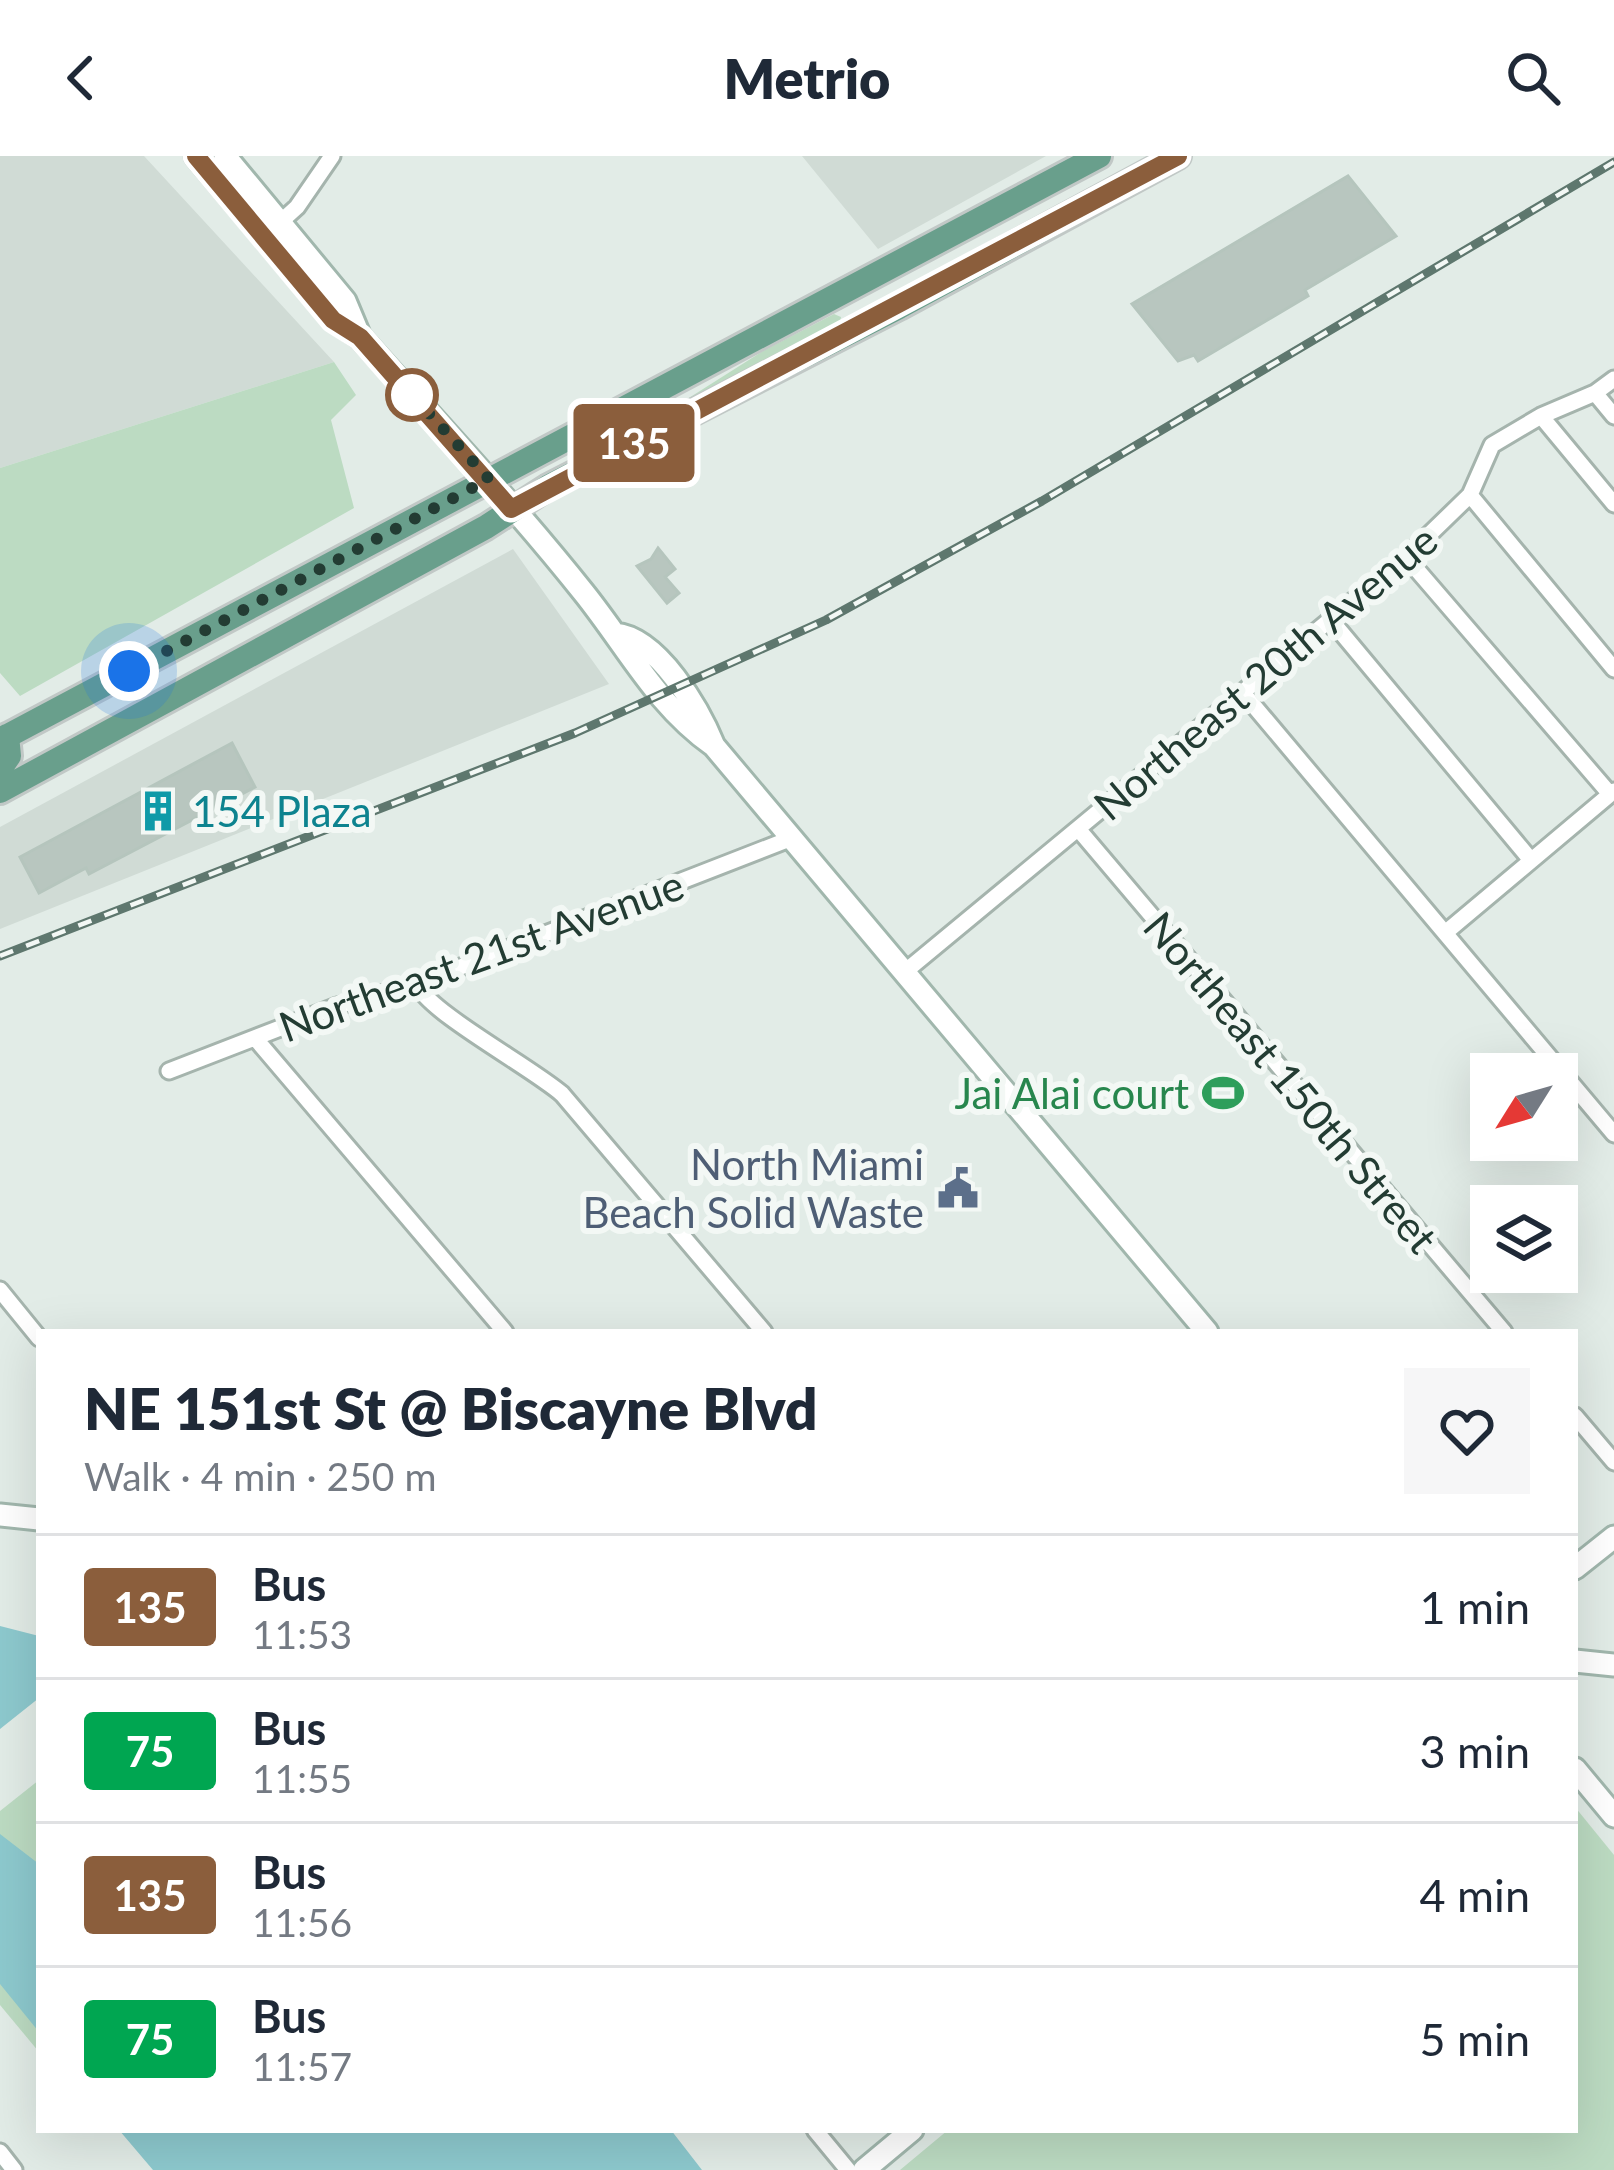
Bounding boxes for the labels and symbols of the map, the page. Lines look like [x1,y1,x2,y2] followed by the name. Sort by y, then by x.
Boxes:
[387,370,437,420] unlabelled marker
[565,404,703,482] line badge: 135
[1084,514,1446,830] street label: Northeast 20th Avenue
[99,641,159,701] your location
[192,786,372,836] place label: 154 Plaza
[135,788,181,834] building icon: 154 Plaza
[272,859,690,1051] street label: Northeast 21st Avenue
[1134,902,1448,1262] street label: Northeast 150th Street
[1470,1053,1578,1161] north arrow
[955,1068,1189,1118] place label: Jai Alai court
[1200,1070,1246,1116] sports icon: Jai Alai court
[582,1139,924,1237] place label: North Miami Beach Solid Waste
[935,1165,981,1211] public building icon: North Miami Beach Solid Waste

